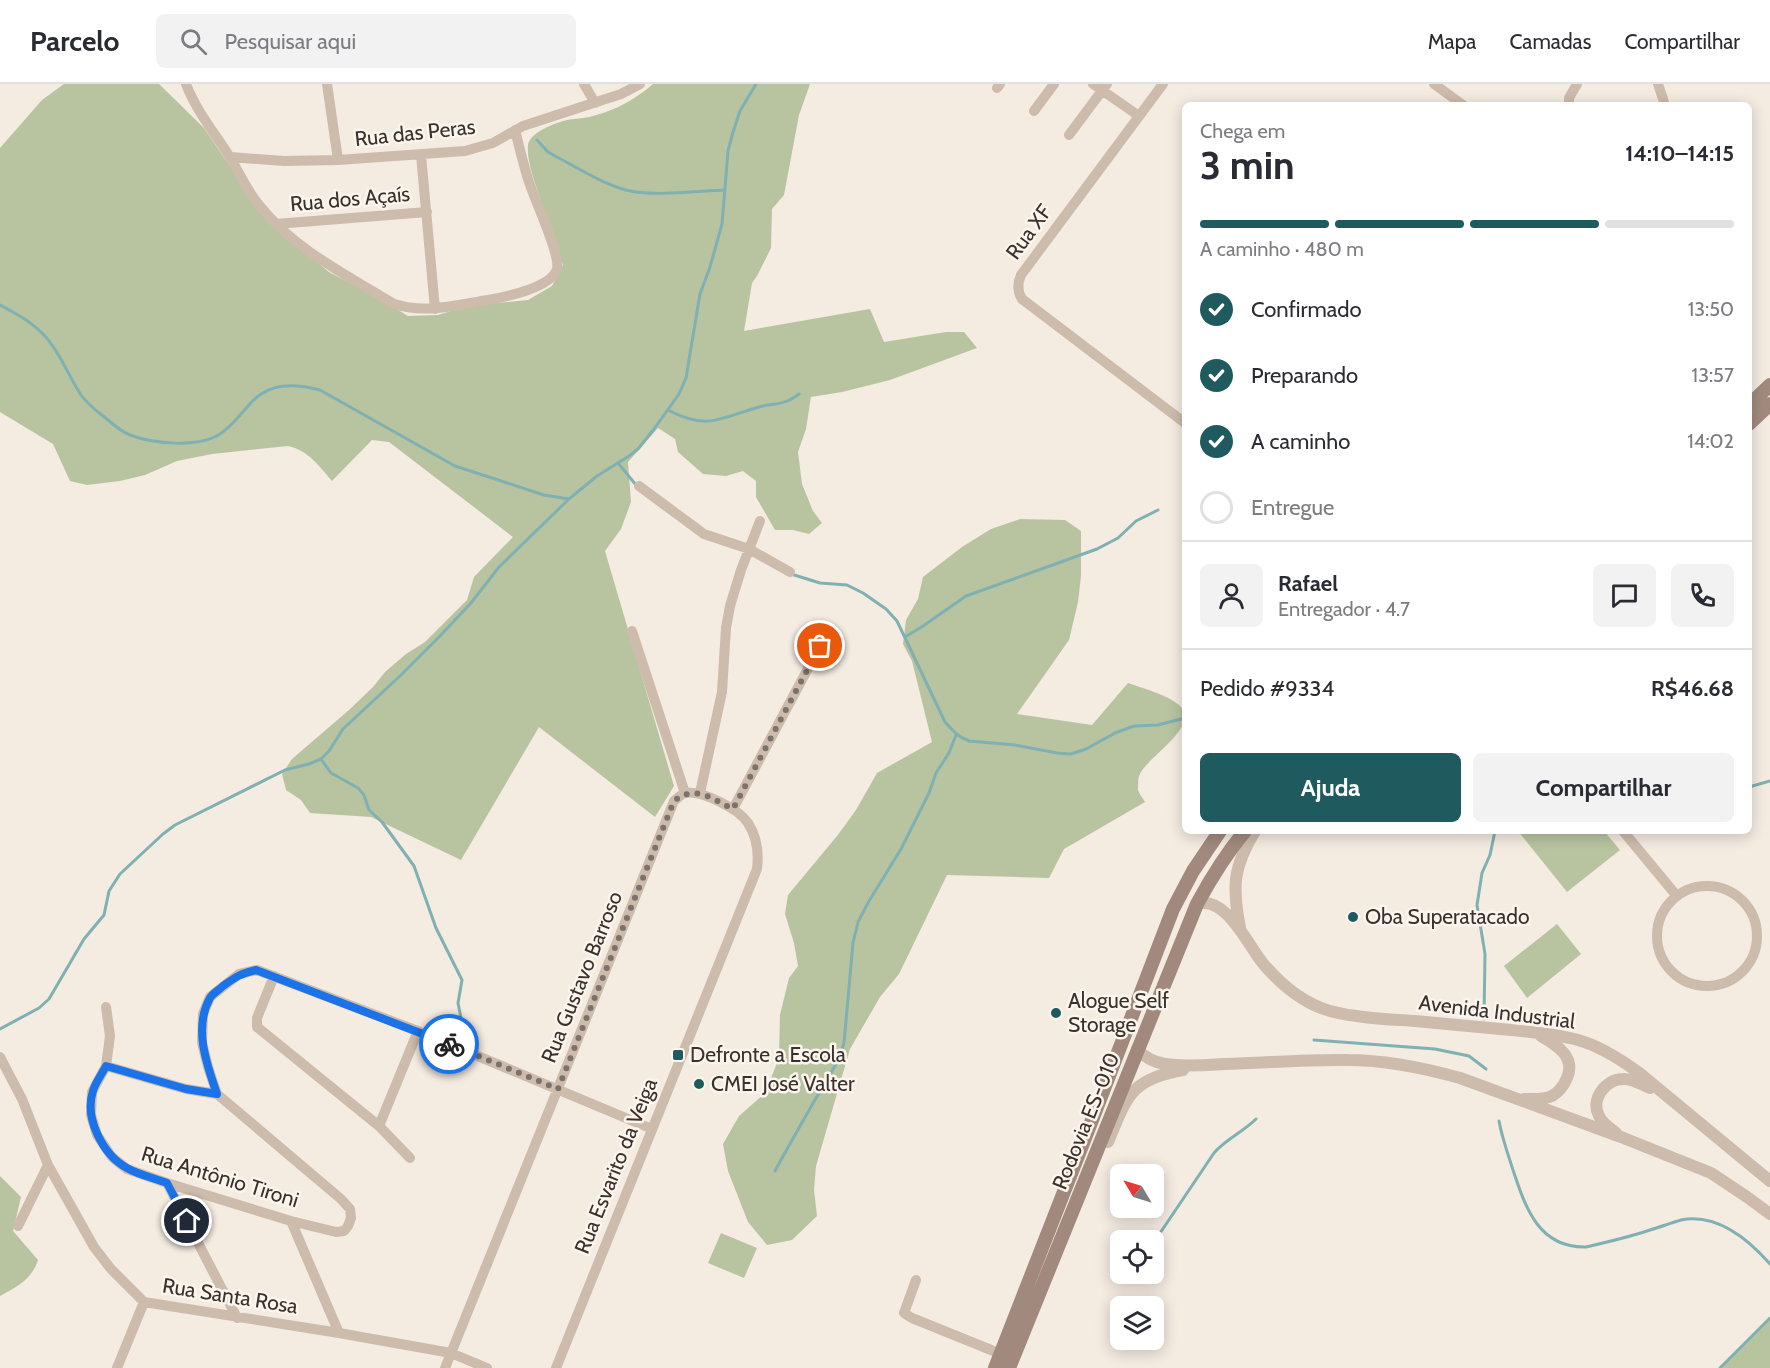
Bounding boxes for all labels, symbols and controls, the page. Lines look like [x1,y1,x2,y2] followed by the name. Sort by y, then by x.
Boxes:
[156,14,576,68] search box
[30,24,120,58] text: Parcelo
[177,25,210,58] icon: search
[225,28,356,55] text: Pesquisar aqui
[1428,29,1476,54] text: Mapa
[1509,29,1591,54] text: Camadas
[1624,29,1740,54] text: Compartilhar
[353,114,477,151] street label: Rua das Peras
[1200,119,1285,143] text: Chega em
[1625,140,1734,167] text: 14:10–14:15
[1200,141,1295,189] text: 3 min
[289,181,411,216] street label: Rua dos Açaís
[1000,199,1057,264] street label: Rua XF
[1200,237,1364,261] text: A caminho · 480 m
[1200,293,1233,326] icon: check
[1251,296,1362,323] text: Confirmado
[1688,297,1734,321] text: 13:50
[1200,359,1233,392] icon: check
[1251,362,1358,389] text: Preparando
[1692,363,1734,387] text: 13:57
[1200,425,1233,458] icon: check
[1251,428,1350,455] text: A caminho
[1687,429,1734,453] text: 14:02
[1251,494,1334,521] text: Entregue
[1200,564,1263,627] button: person
[1593,564,1656,627] button: chat
[1671,564,1734,627] button: phone
[1278,570,1338,597] text: Rafael
[1278,597,1410,621] text: Entregador · 4.7
[794,620,845,671] pin
[803,629,836,662] icon: bag
[1200,675,1334,702] text: Pedido #9334
[1651,675,1734,702] text: R$46.68
[1200,753,1461,822] button: Ajuda
[1473,753,1734,822] button: Compartilhar
[536,888,627,1066] street label: Rua Gustavo Barroso
[1365,904,1529,929] place label: Oba Superatacado
[1346,910,1360,924] marker: Oba Superatacado
[1068,988,1169,1037] place label: Alogue Self Storage
[1418,990,1577,1033] street label: Avenida Industrial
[1049,1006,1063,1020] marker: Alogue Self Storage
[419,1014,479,1074] courier
[433,1028,466,1061] icon: bike
[690,1042,846,1067] place label: Defronte a Escola
[671,1048,685,1062] marker: Defronte a Escola
[1047,1049,1124,1193] street label: Rodovia ES-010
[711,1071,855,1096] place label: CMEI José Valter
[569,1075,662,1257] street label: Rua Esvarito da Veiga
[692,1077,706,1091] marker: CMEI José Valter
[138,1141,302,1212] street label: Rua Antônio Tironi
[1110,1164,1164,1218] north arrow
[1110,1164,1164,1350] map controls
[161,1195,212,1246] pin
[170,1204,203,1237] icon: home
[1110,1230,1164,1284] button: locate
[161,1272,299,1319] street label: Rua Santa Rosa
[1110,1296,1164,1350] button: layers

